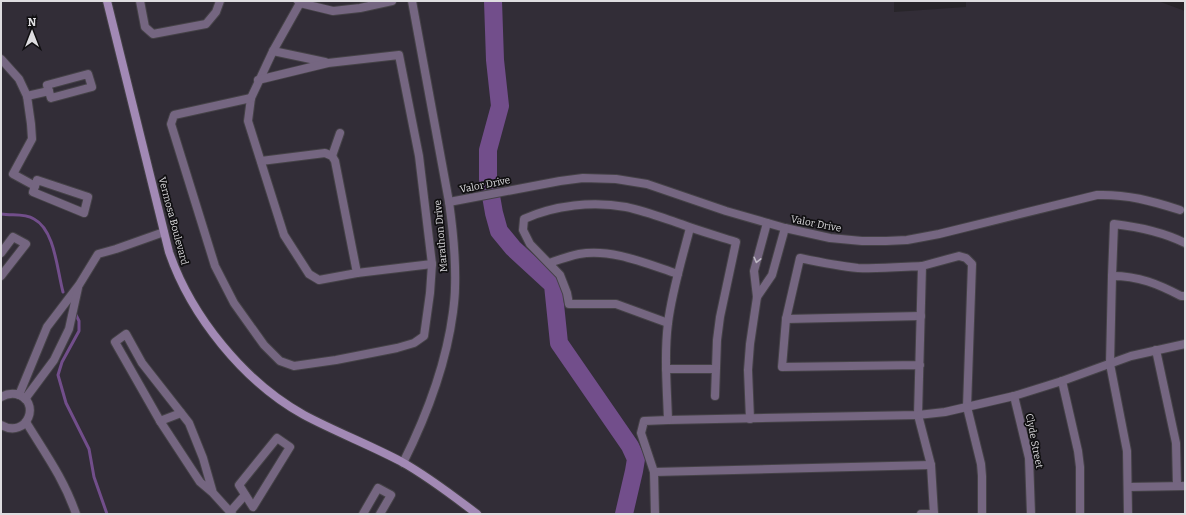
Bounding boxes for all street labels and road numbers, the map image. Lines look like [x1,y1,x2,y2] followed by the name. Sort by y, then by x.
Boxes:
[459,174,511,196] street label: Valor Drive
[155,176,191,266] street label: Vermosa Boulevard
[432,199,450,273] street label: Marathon Drive
[790,213,842,235] street label: Valor Drive
[1023,413,1045,470] street label: Clyde Street

